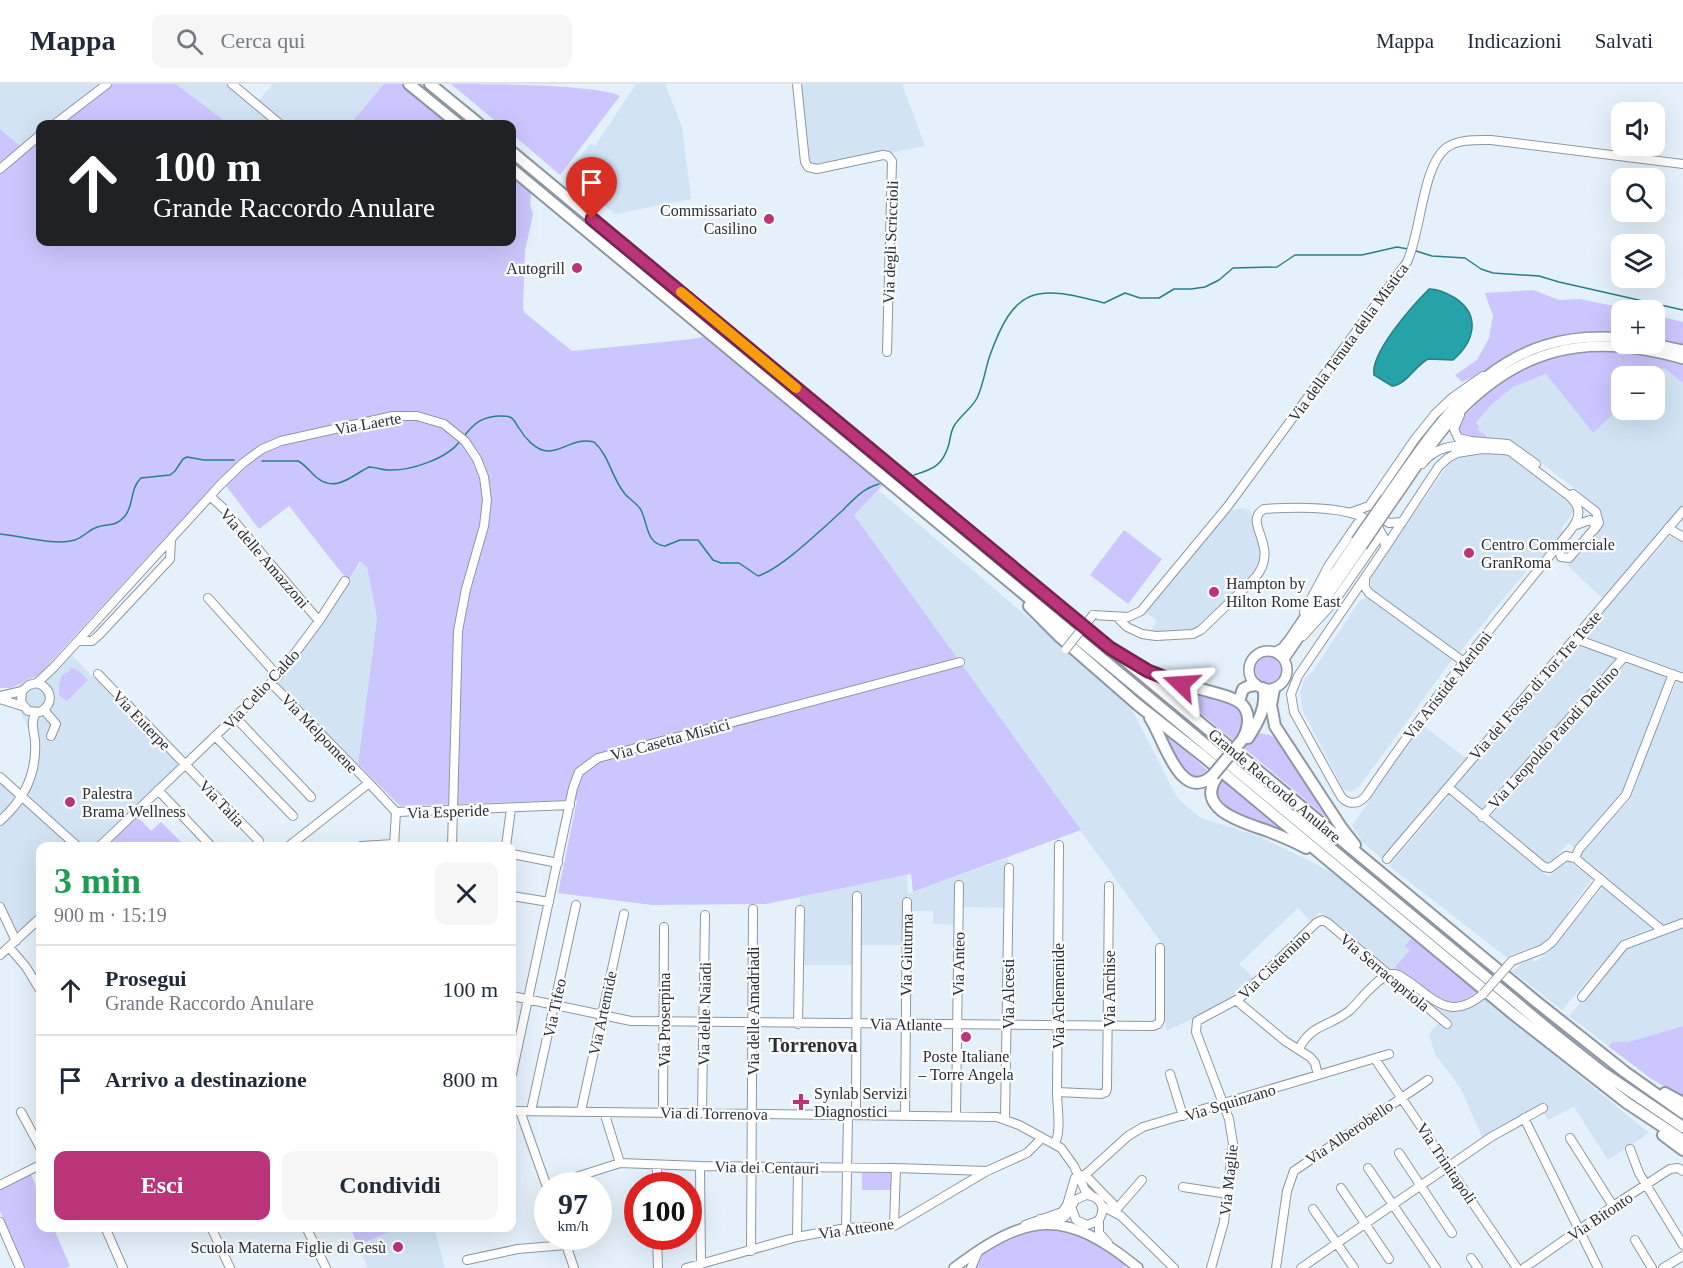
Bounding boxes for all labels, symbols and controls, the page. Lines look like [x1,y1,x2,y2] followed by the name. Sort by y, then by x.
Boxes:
[152,14,572,68] search box
[30,25,116,56] text: Mappa
[173,25,206,58] icon: search
[221,28,305,53] text: Cerca qui
[1376,29,1434,53] text: Mappa
[1467,29,1562,53] text: Indicazioni
[1595,29,1653,53] text: Salvati
[1611,102,1665,420] map controls
[1611,102,1665,156] button: sound
[54,144,132,222] icon: ahead
[153,144,262,190] text: 100 m
[566,157,617,219] pin
[575,166,608,199] icon: arrive
[1611,168,1665,222] button: search
[880,179,902,304] street label: Via degli Scriccioli
[153,193,435,223] text: Grande Raccordo Anulare
[660,202,757,237] place label: Commissariato Casilino
[762,212,776,226] marker: Commissariato Casilino
[1611,234,1665,288] button: layers
[506,260,566,278] place label: Autogrill
[1285,260,1412,425] street label: Via della Tenuta della Mistica
[570,261,584,275] marker: Autogrill
[1611,300,1665,354] button: +
[1611,366,1665,420] button: −
[334,409,403,438] street label: Via Laerte
[217,505,313,612] street label: Via delle Amazzoni
[1481,536,1615,571] place label: Centro Commerciale GranRoma
[1462,546,1476,560] marker: Centro Commerciale GranRoma
[1226,575,1341,610] place label: Hampton by Hilton Rome East
[1207,585,1221,599] marker: Hampton by Hilton Rome East
[1466,607,1605,763] street label: Via del Fosso di Tor Tre Teste
[1400,627,1495,743] street label: Via Aristide Merloni
[220,646,303,733] street label: Via Celio Caldo
[1149,652,1213,716] position arrow
[1485,662,1623,813] street label: Via Leopoldo Parodi Delfino
[108,687,174,754] street label: Via Euterpe
[277,691,361,777] street label: Via Melpomene
[609,715,732,764] street label: Via Casetta Mistici
[1205,725,1344,846] street label: Grande Raccordo Anulare
[196,777,248,830] street label: Via Talia
[82,785,186,820] place label: Palestra Brama Wellness
[63,795,77,809] marker: Palestra Brama Wellness
[407,802,489,822] street label: Via Esperide
[54,861,141,901] text: 3 min
[435,862,498,925] button: close
[54,904,167,926] text: 900 m · 15:19
[897,913,916,997] street label: Via Giuturna
[1235,926,1314,1003] street label: Via Cisternino
[1336,930,1433,1015] street label: Via Serracapriola
[949,932,968,996] street label: Via Anteo
[1050,943,1067,1049] street label: Via Achemenide
[745,946,762,1075] street label: Via delle Amadriadi
[1101,950,1118,1028] street label: Via Anchise
[1000,958,1017,1029] street label: Via Alcesti
[695,961,714,1066] street label: Via delle Naiadi
[105,966,186,991] text: Prosegui
[585,969,620,1057] street label: Via Artemide
[656,973,674,1067] street label: Via Proserpina
[54,974,87,1007] icon: ahead
[442,977,498,1002] text: 100 m
[540,977,569,1039] street label: Via Tifeo
[105,992,314,1014] text: Grande Raccordo Anulare
[870,1015,942,1034] street label: Via Atlante
[959,1030,973,1044] marker: Poste Italiane – Torre Angela
[769,1034,857,1056] district label: Torrenova
[917,1048,1014,1084] place label: Poste Italiane – Torre Angela
[54,1064,87,1097] icon: arrive
[105,1067,307,1092] text: Arrivo a destinazione
[442,1067,498,1092] text: 800 m
[1183,1081,1278,1125] street label: Via Squinzano
[814,1085,908,1121] place label: Synlab Servizi Diagnostici
[792,1093,810,1111] marker: Synlab Servizi Diagnostici
[1302,1097,1396,1168] street label: Via Alberobello
[660,1104,768,1123] street label: Via di Torrenova
[1413,1120,1480,1208] street label: Via Trinitapoli
[1216,1144,1242,1217] street label: Via Maglie
[54,1151,270,1220] button: Esci
[282,1151,498,1220] button: Condividi
[714,1158,820,1177] street label: Via dei Centauri
[624,1172,702,1250] speed limit sign: 100
[558,1187,588,1220] text: 97
[1565,1189,1636,1244] street label: Via Bitonto
[817,1215,895,1242] street label: Via Atteone
[558,1218,588,1234] text: km/h
[190,1239,386,1257] place label: Scuola Materna Figlie di Gesù
[391,1240,405,1254] marker: Scuola Materna Figlie di Gesù

